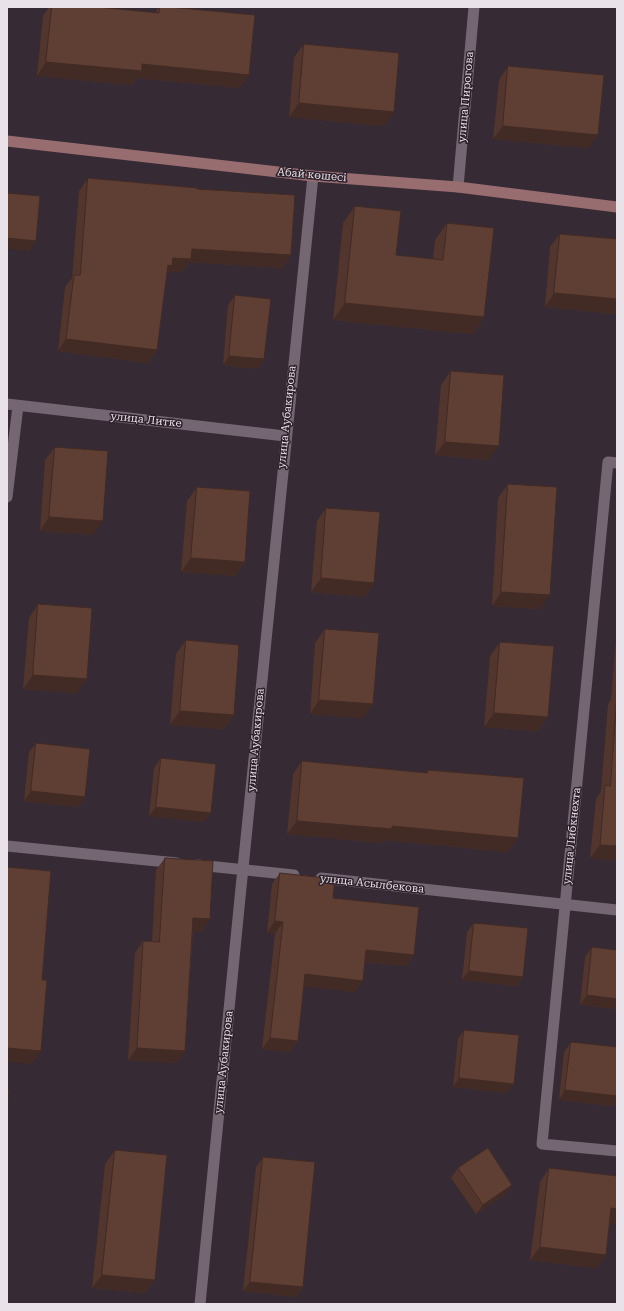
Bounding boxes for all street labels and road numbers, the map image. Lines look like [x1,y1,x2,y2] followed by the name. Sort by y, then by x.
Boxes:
[455,51,477,143] street label: улица Пирогова
[277,165,347,185] street label: Абай көшесі
[275,365,299,469] street label: улица Аубакирова
[110,410,182,430] street label: улица Литке
[245,688,267,792] street label: улица Аубакирова
[560,787,584,885] street label: улица Либкнехта
[319,872,425,896] street label: улица Асылбекова
[212,1010,236,1114] street label: улица Аубакирова

